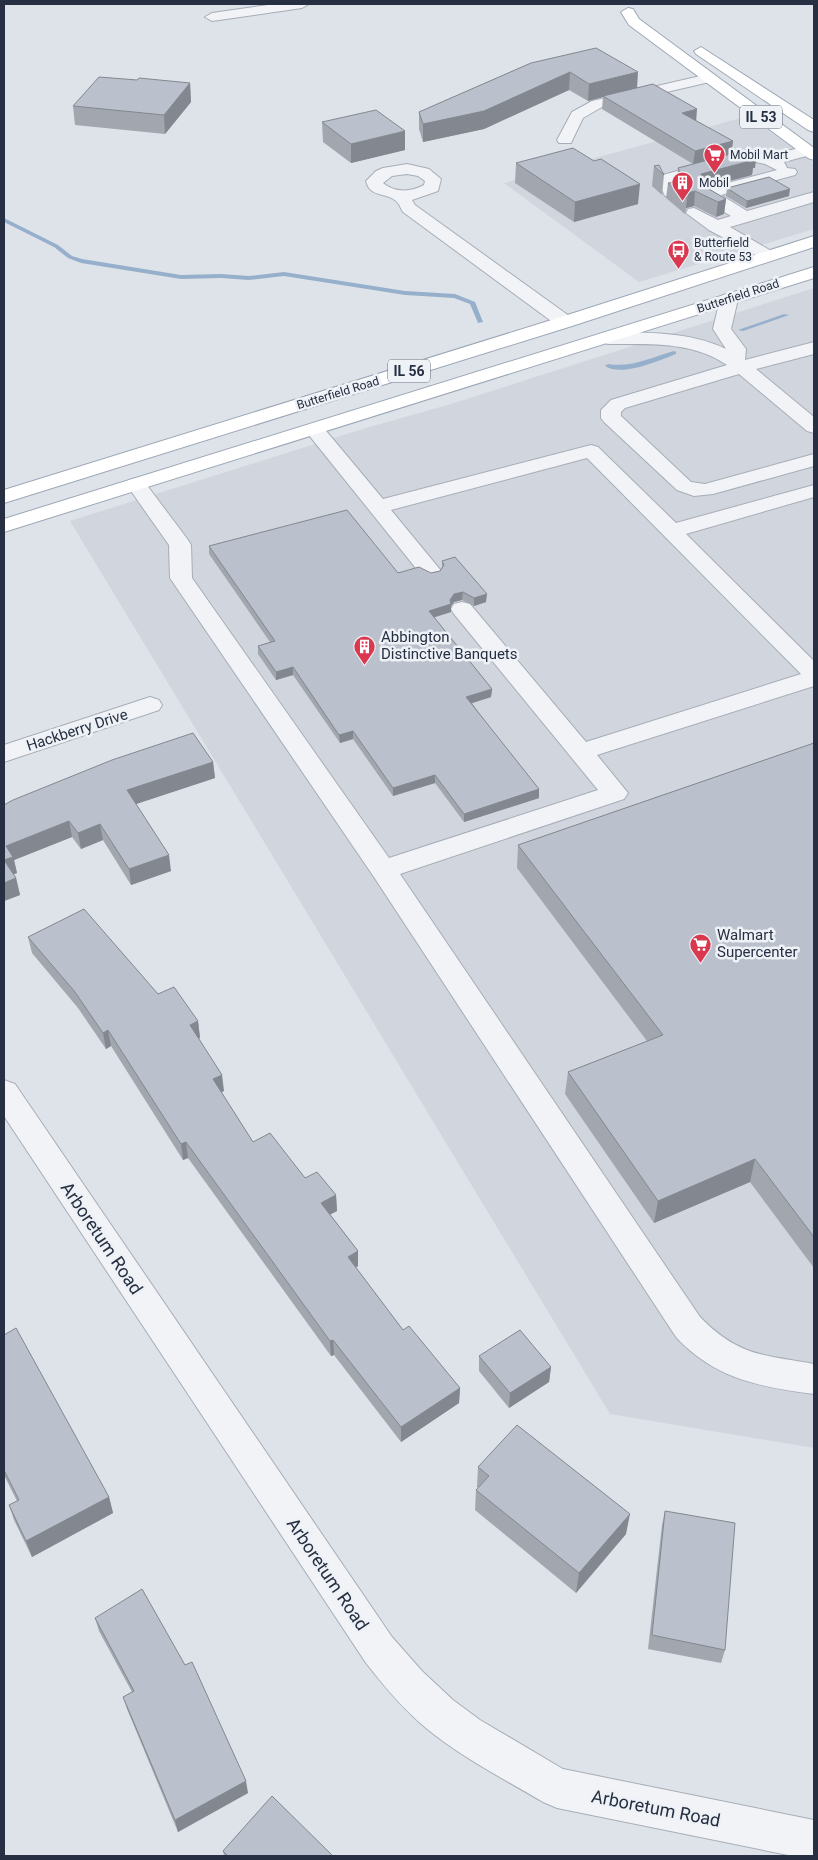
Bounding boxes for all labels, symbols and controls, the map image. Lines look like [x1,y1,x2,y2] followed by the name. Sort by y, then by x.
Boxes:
[740,105,782,128] road number: IL 53
[702,143,726,174] supermarket icon: Mobil Mart
[730,148,788,162] place label: Mobil Mart
[671,171,695,202] building icon: Mobil
[699,176,729,190] place label: Mobil
[694,236,752,264] place label: Butterfield & Route 53
[666,238,690,269] bus stop icon: Butterfield & Route 53
[695,276,781,316] street label: Butterfield Road
[388,360,430,382] road number: IL 56
[295,374,381,412] street label: Butterfield Road
[381,628,518,663] place label: Abbington Distinctive Banquets
[353,634,377,665] building icon: Abbington Distinctive Banquets
[24,705,130,755] street label: Hackberry Drive
[717,926,798,961] place label: Walmart Supercenter
[689,932,713,963] supermarket icon: Walmart Supercenter
[57,1178,147,1298] street label: Arboretum Road
[283,1514,373,1634] street label: Arboretum Road
[590,1785,722,1831] street label: Arboretum Road

